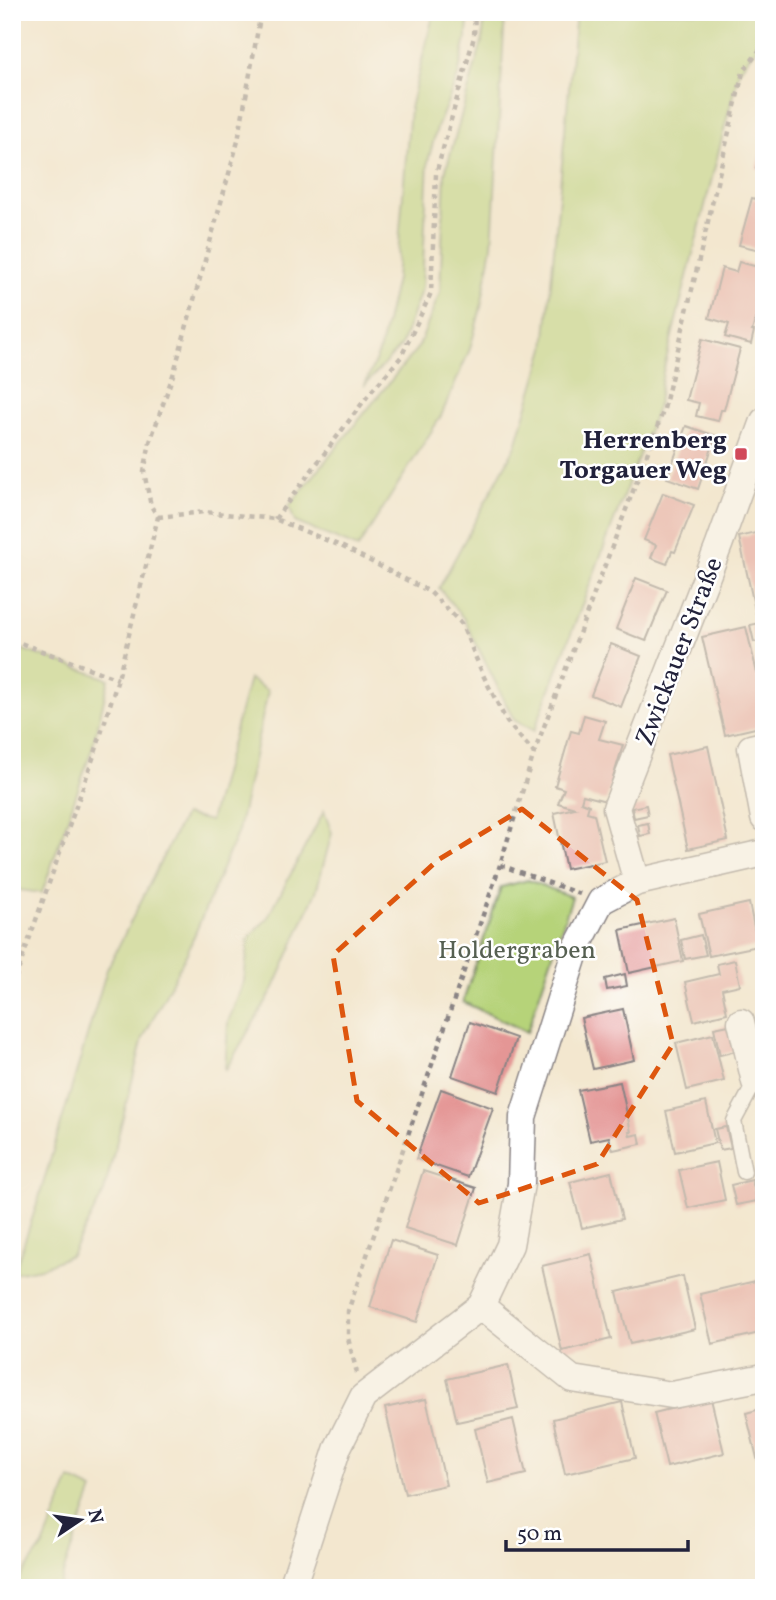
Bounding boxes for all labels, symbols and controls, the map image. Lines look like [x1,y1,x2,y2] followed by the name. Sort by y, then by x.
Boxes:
[559,423,727,489] place label: Herrenberg Torgauer Weg
[733,446,749,462] marker: Herrenberg Torgauer Weg
[627,552,732,751] street label: Zwickauer Straße
[438,933,596,969] park label: Holdergraben
[46,1484,116,1554] north arrow
[80,1507,109,1526] text: N
[506,1509,688,1553] scale bar
[517,1520,562,1549] text: 50 m

